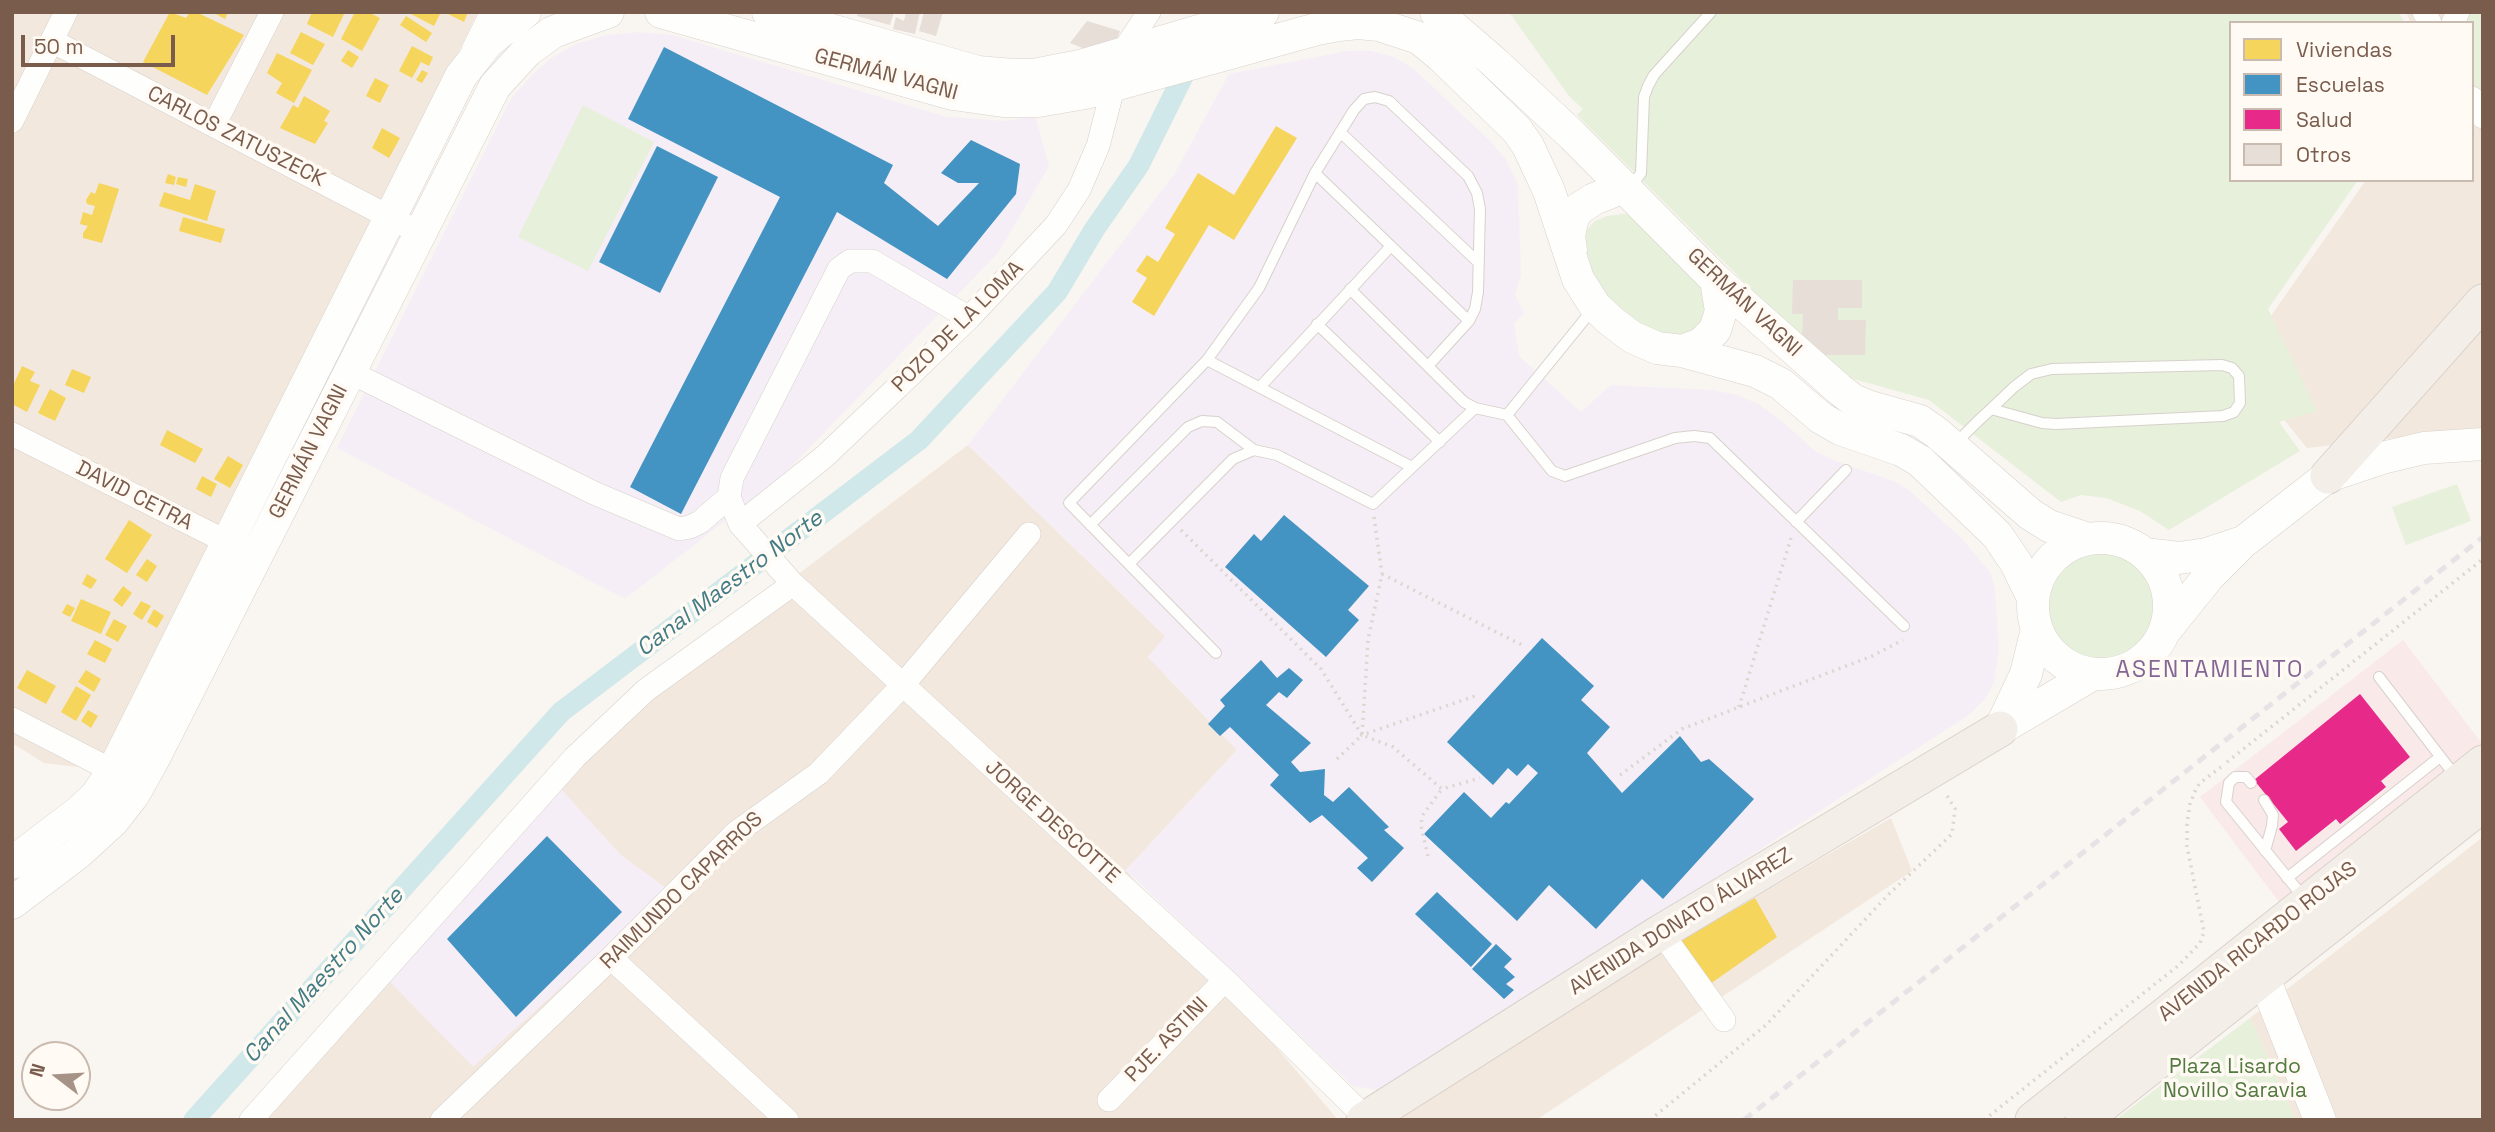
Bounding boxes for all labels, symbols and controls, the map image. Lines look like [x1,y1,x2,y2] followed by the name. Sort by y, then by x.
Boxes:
[24,21,178,65] scale bar
[2229,21,2474,182] legend
[34,33,84,60] text: 50 m
[2296,36,2393,63] text: Viviendas
[811,44,961,106] street label: GERMÁN VAGNI
[2296,71,2385,98] text: Escuelas
[143,81,329,193] street label: CARLOS ZATUSZECK
[2296,106,2352,133] text: Salud
[2296,141,2351,168] text: Otros
[1681,243,1807,363] street label: GERMÁN VAGNI
[887,256,1029,398] street label: POZO DE LA LOMA
[264,381,354,523] street label: GERMÁN VAGNI
[72,456,196,536] street label: DAVID CETRA
[631,505,829,663] water label: Canal Maestro Norte
[2117,657,2303,685] district label: ASENTAMIENTO
[979,755,1125,889] street label: JORGE DESCOTTE
[596,807,768,975] street label: RAIMUNDO CAPARROS
[1565,843,1797,1001] street label: AVENIDA DONATO ÁLVAREZ
[2154,857,2362,1027] street label: AVENIDA RICARDO ROJAS
[238,883,410,1069] water label: Canal Maestro Norte
[1120,992,1214,1088] street label: PJE. ASTINI
[21,1041,91,1111] north arrow
[2163,1054,2307,1104] park label: Plaza Lisardo Novillo Saravia
[24,1061,51,1080] text: N

